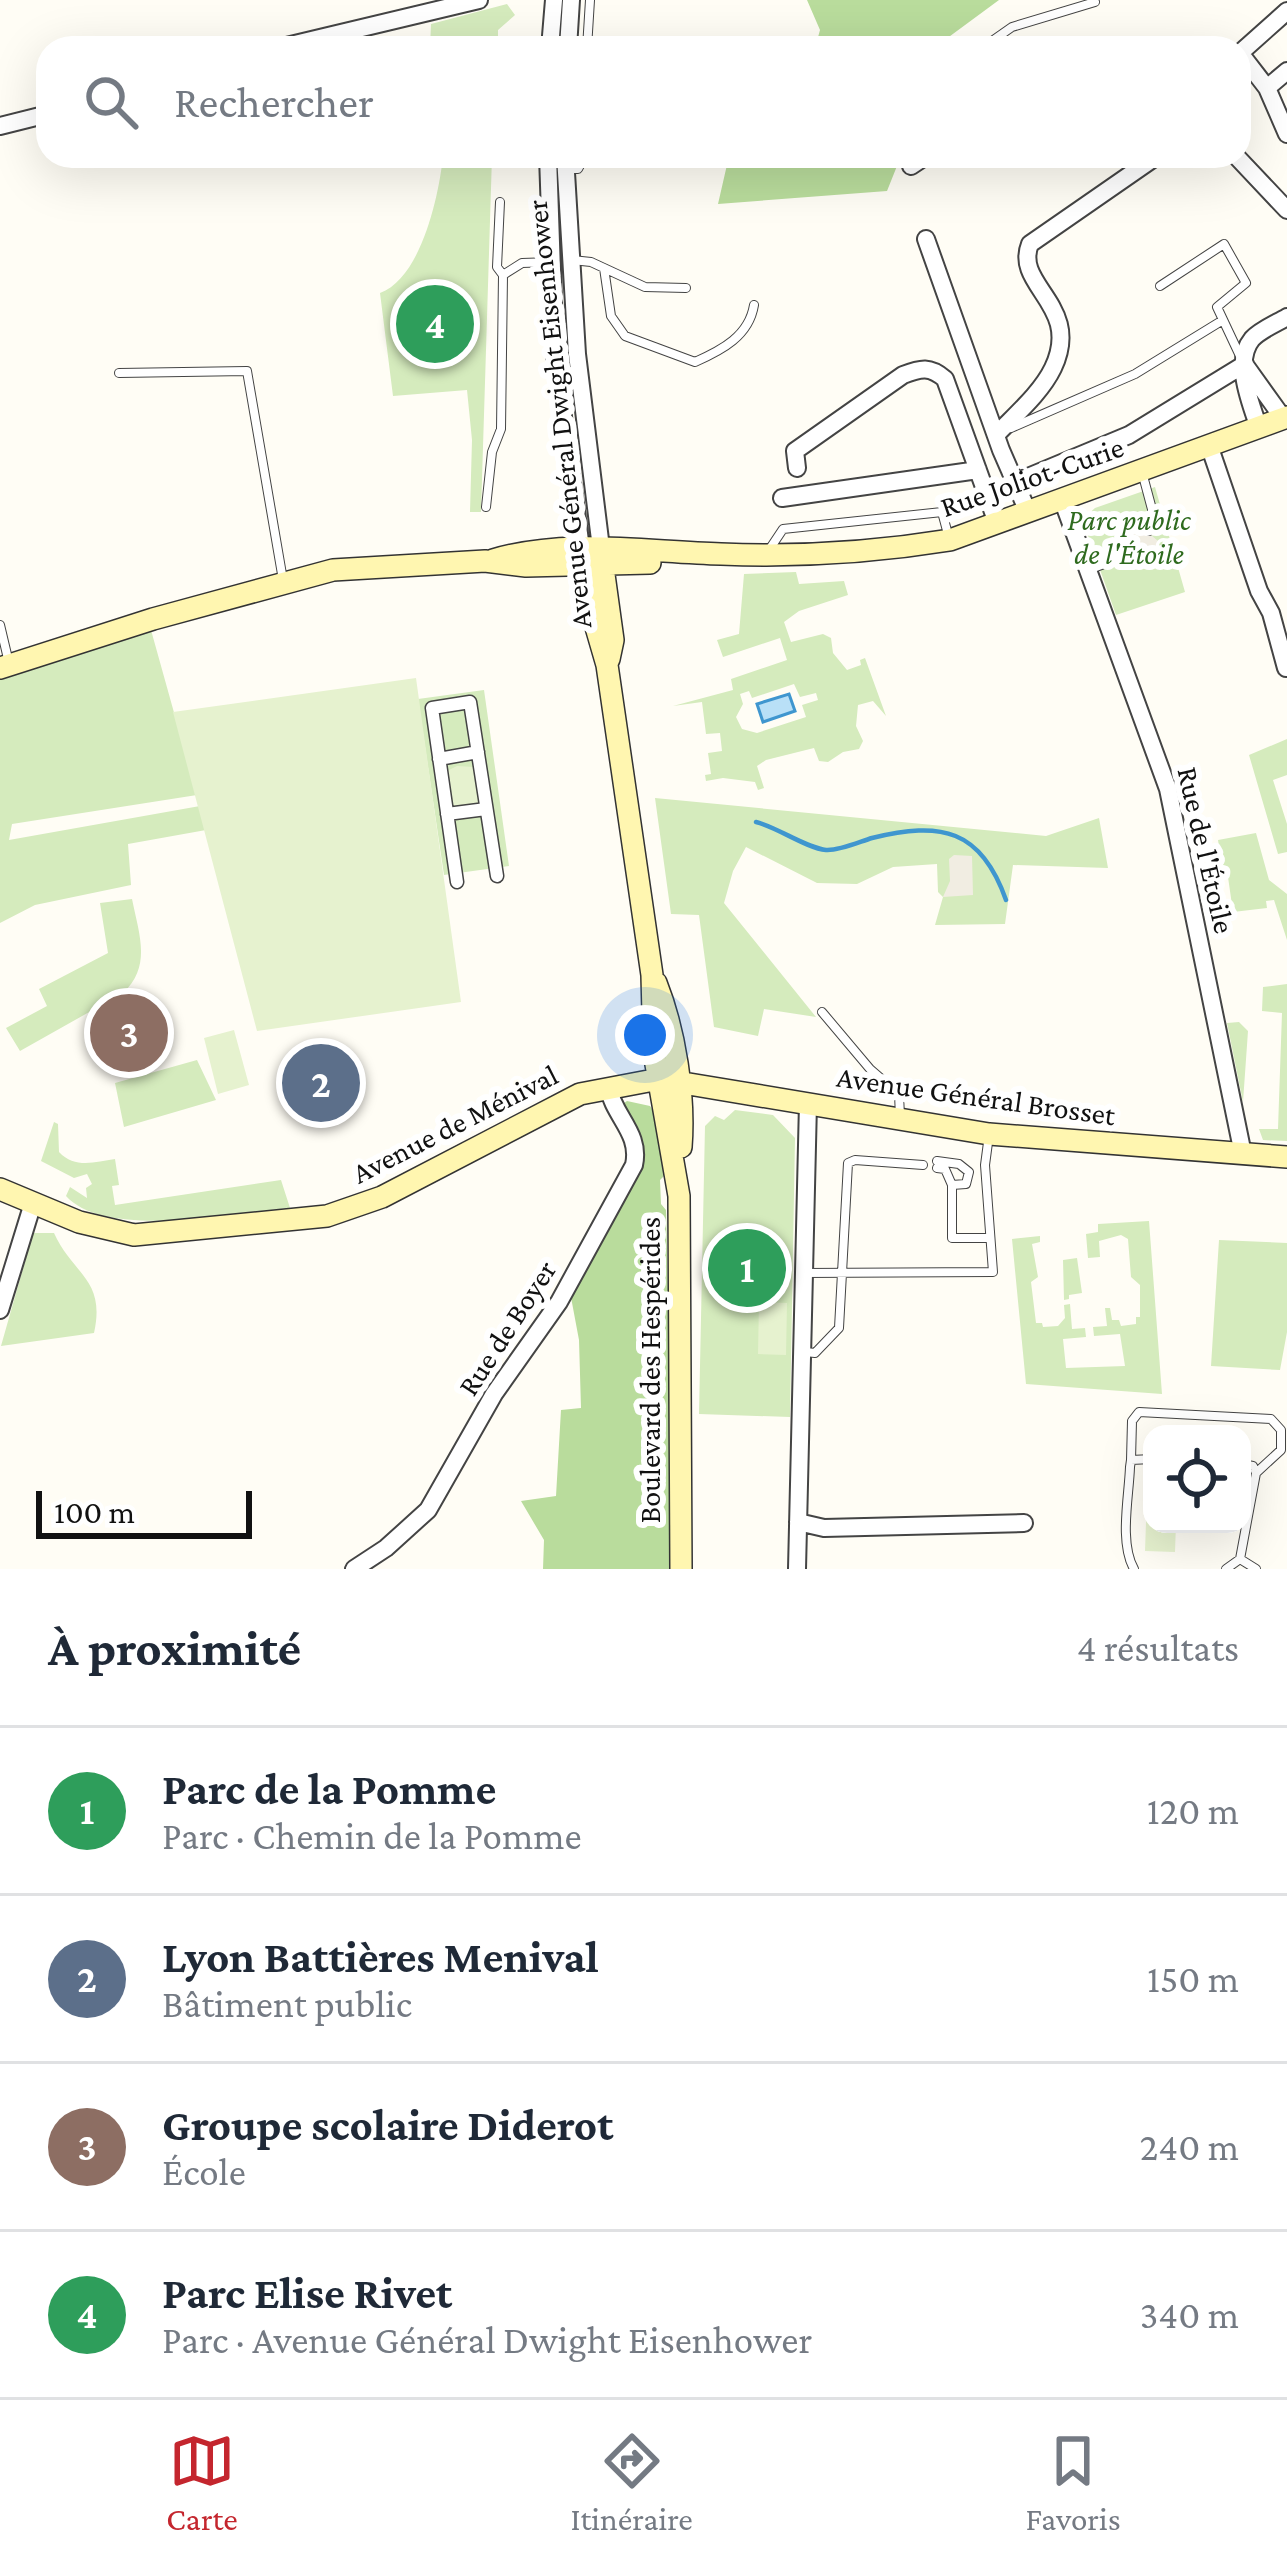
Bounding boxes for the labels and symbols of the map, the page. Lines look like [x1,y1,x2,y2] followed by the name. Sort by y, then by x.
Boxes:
[520,198,598,630] street label: Avenue Général Dwight Eisenhower
[396,279,474,369] pin: 4
[936,430,1128,523] street label: Rue Joliot-Curie
[1067,503,1191,570] park label: Parc public de l'Étoile
[1171,763,1242,936] street label: Rue de l'Étoile
[90,988,168,1078] pin: 3
[615,1005,675,1065] your location
[282,1038,360,1128] pin: 2
[347,1057,563,1190] street label: Avenue de Ménival
[835,1060,1119,1132] street label: Avenue Général Brosset
[633,1217,667,1523] street label: Boulevard des Hespérides
[708,1223,786,1313] pin: 1
[451,1254,563,1402] street label: Rue de Boyer
[36,1485,252,1538] scale bar

